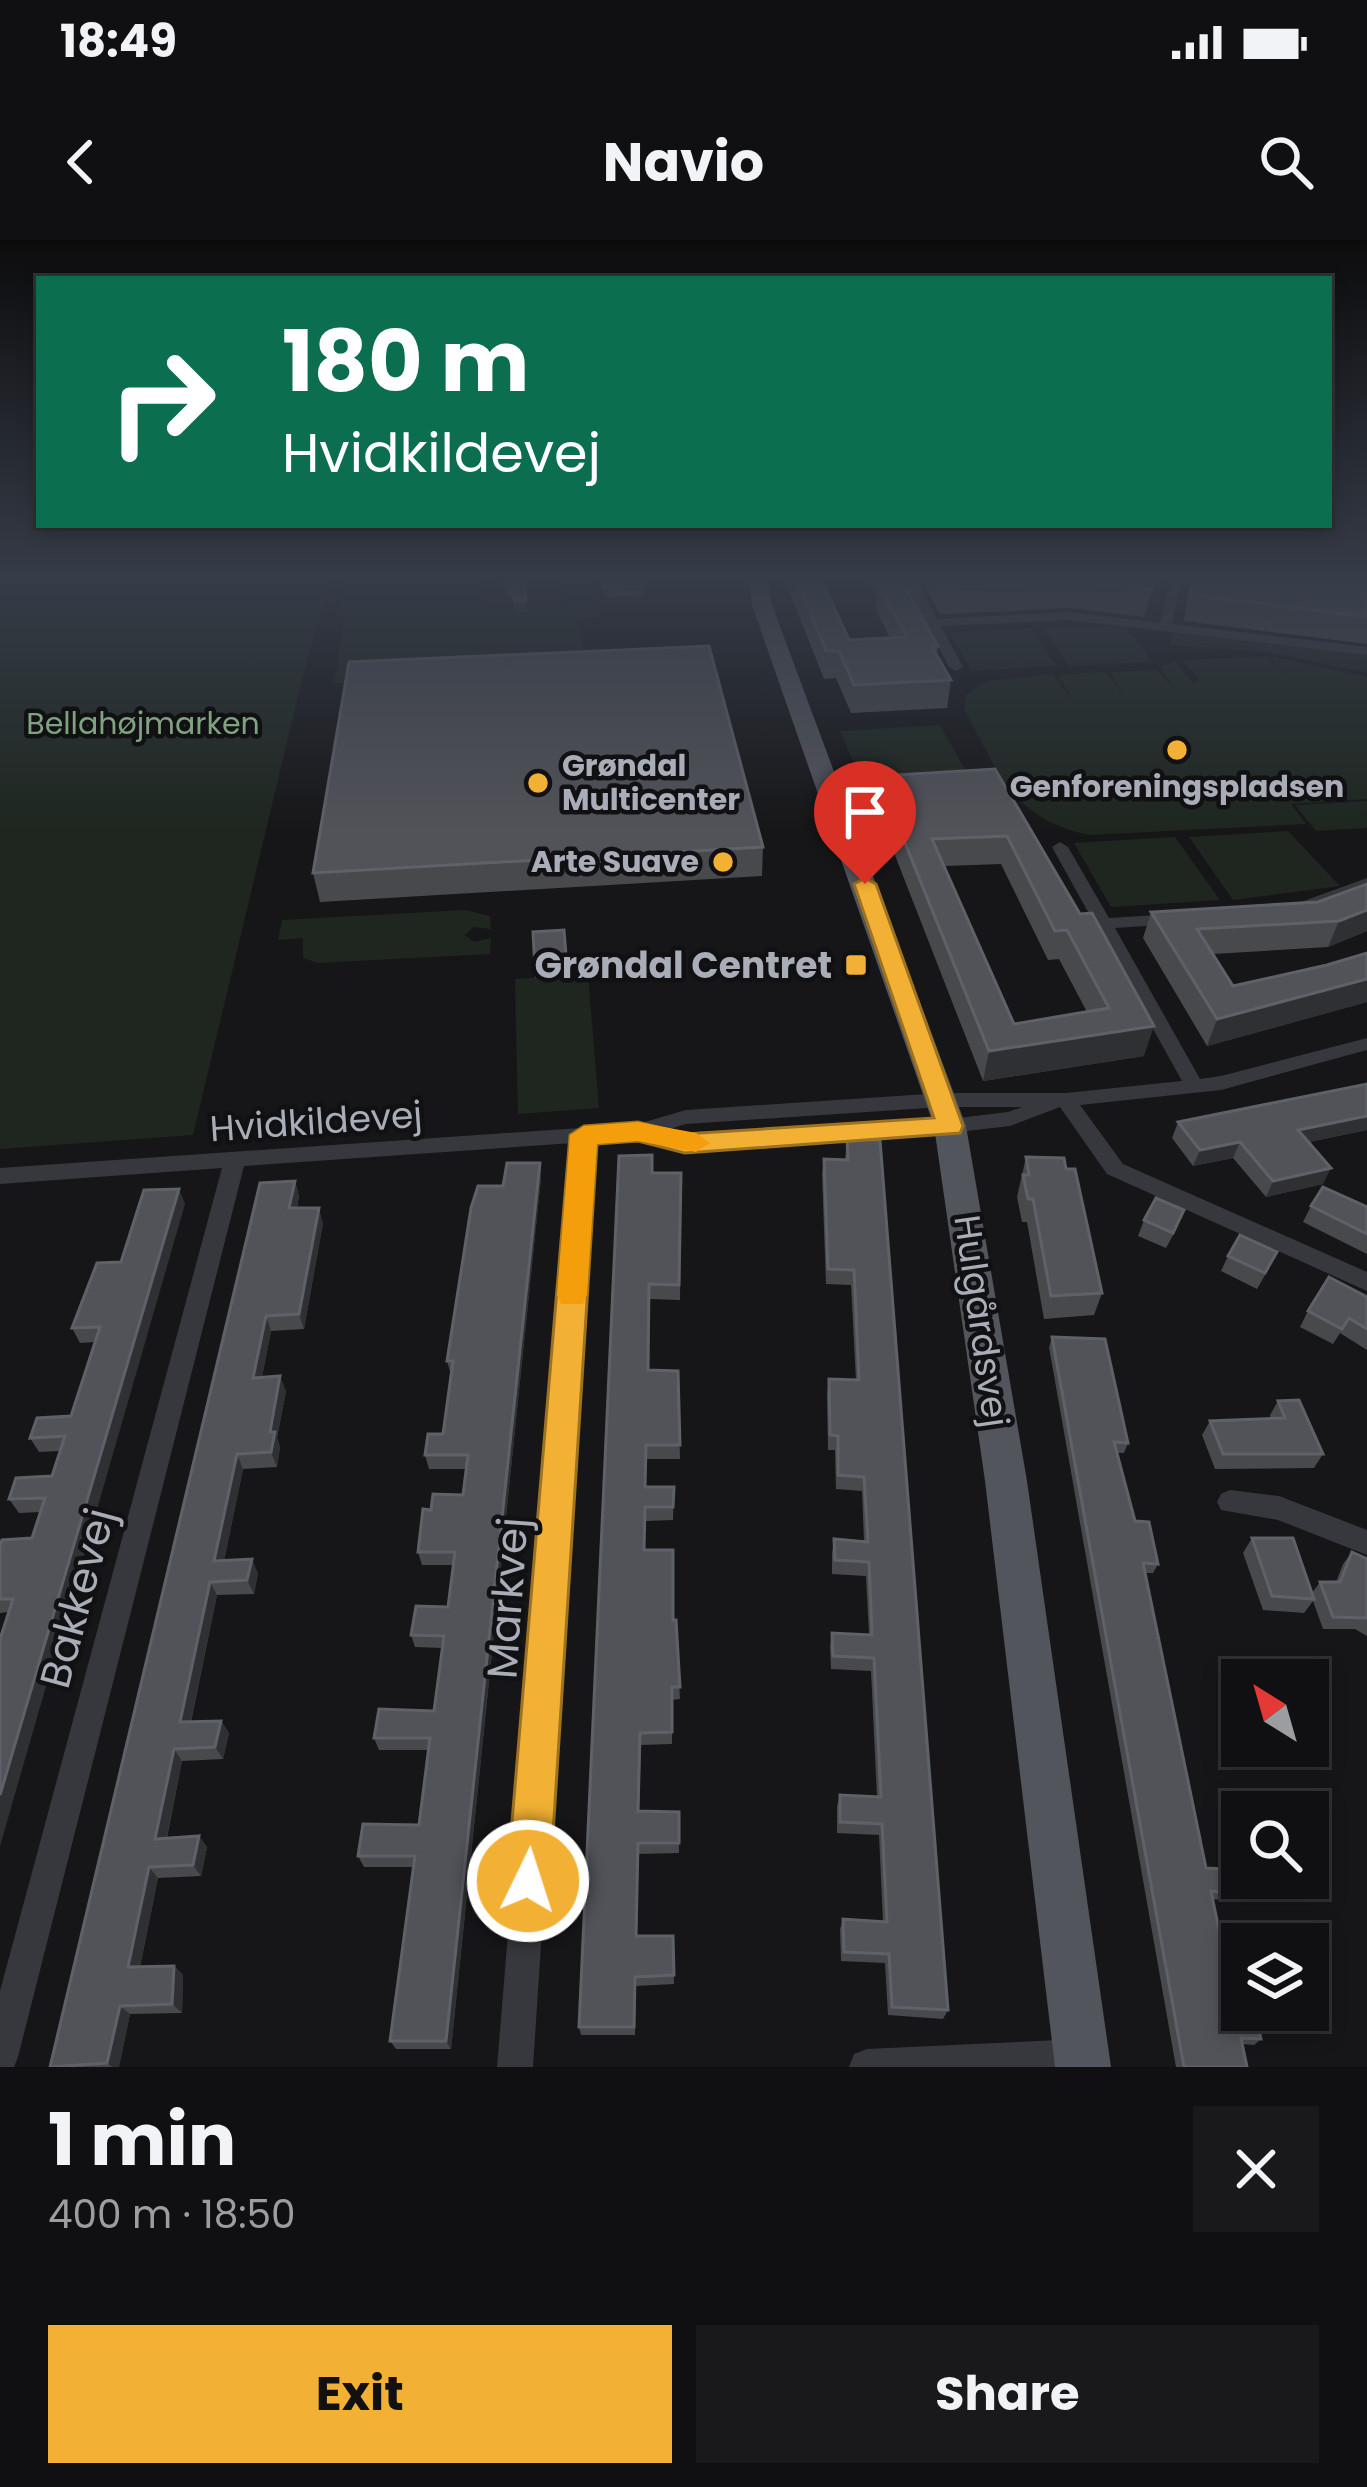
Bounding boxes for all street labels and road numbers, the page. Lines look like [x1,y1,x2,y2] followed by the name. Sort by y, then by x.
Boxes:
[208,1089,424,1154] street label: Hvidkildevej
[941,1212,1022,1430] street label: Hulgårdsvej
[25,1502,130,1694] street label: Bakkevej
[472,1515,543,1681] street label: Markvej

